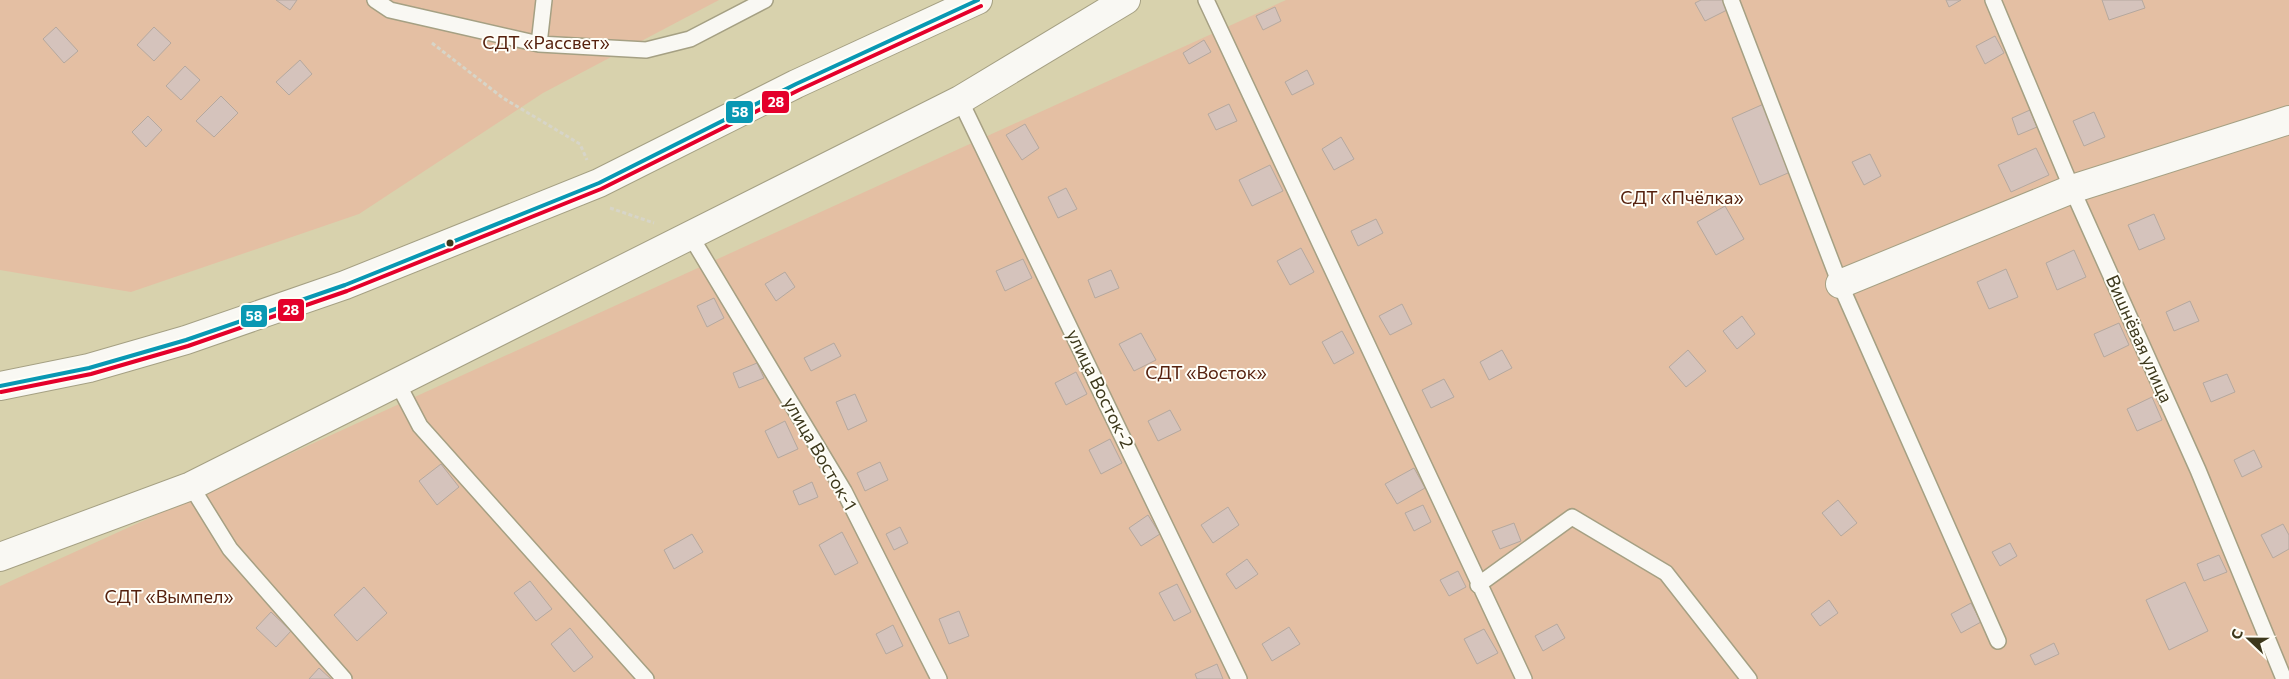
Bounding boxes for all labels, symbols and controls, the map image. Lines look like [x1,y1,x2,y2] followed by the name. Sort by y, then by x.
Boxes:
[482,31,610,53] park label: СДТ «Рассвет»
[761,90,790,114] line badge: 28
[768,93,785,110] text: 28
[725,100,754,124] line badge: 58
[732,103,749,120] text: 58
[1620,186,1744,208] park label: СДТ «Пчёлка»
[445,238,455,248] unlabelled marker
[2102,271,2178,406] street label: Вишнёвая улица
[277,298,305,322] line badge: 28
[283,301,300,318] text: 28
[240,304,268,328] line badge: 58
[246,307,263,324] text: 58
[1063,325,1139,452] street label: улица Восток-2
[1145,361,1267,383] park label: СДТ «Восток»
[779,393,862,514] street label: улица Восток-1
[104,585,234,607] park label: СДТ «Вымпел»
[2224,614,2274,664] north arrow
[2227,626,2246,642] text: С

